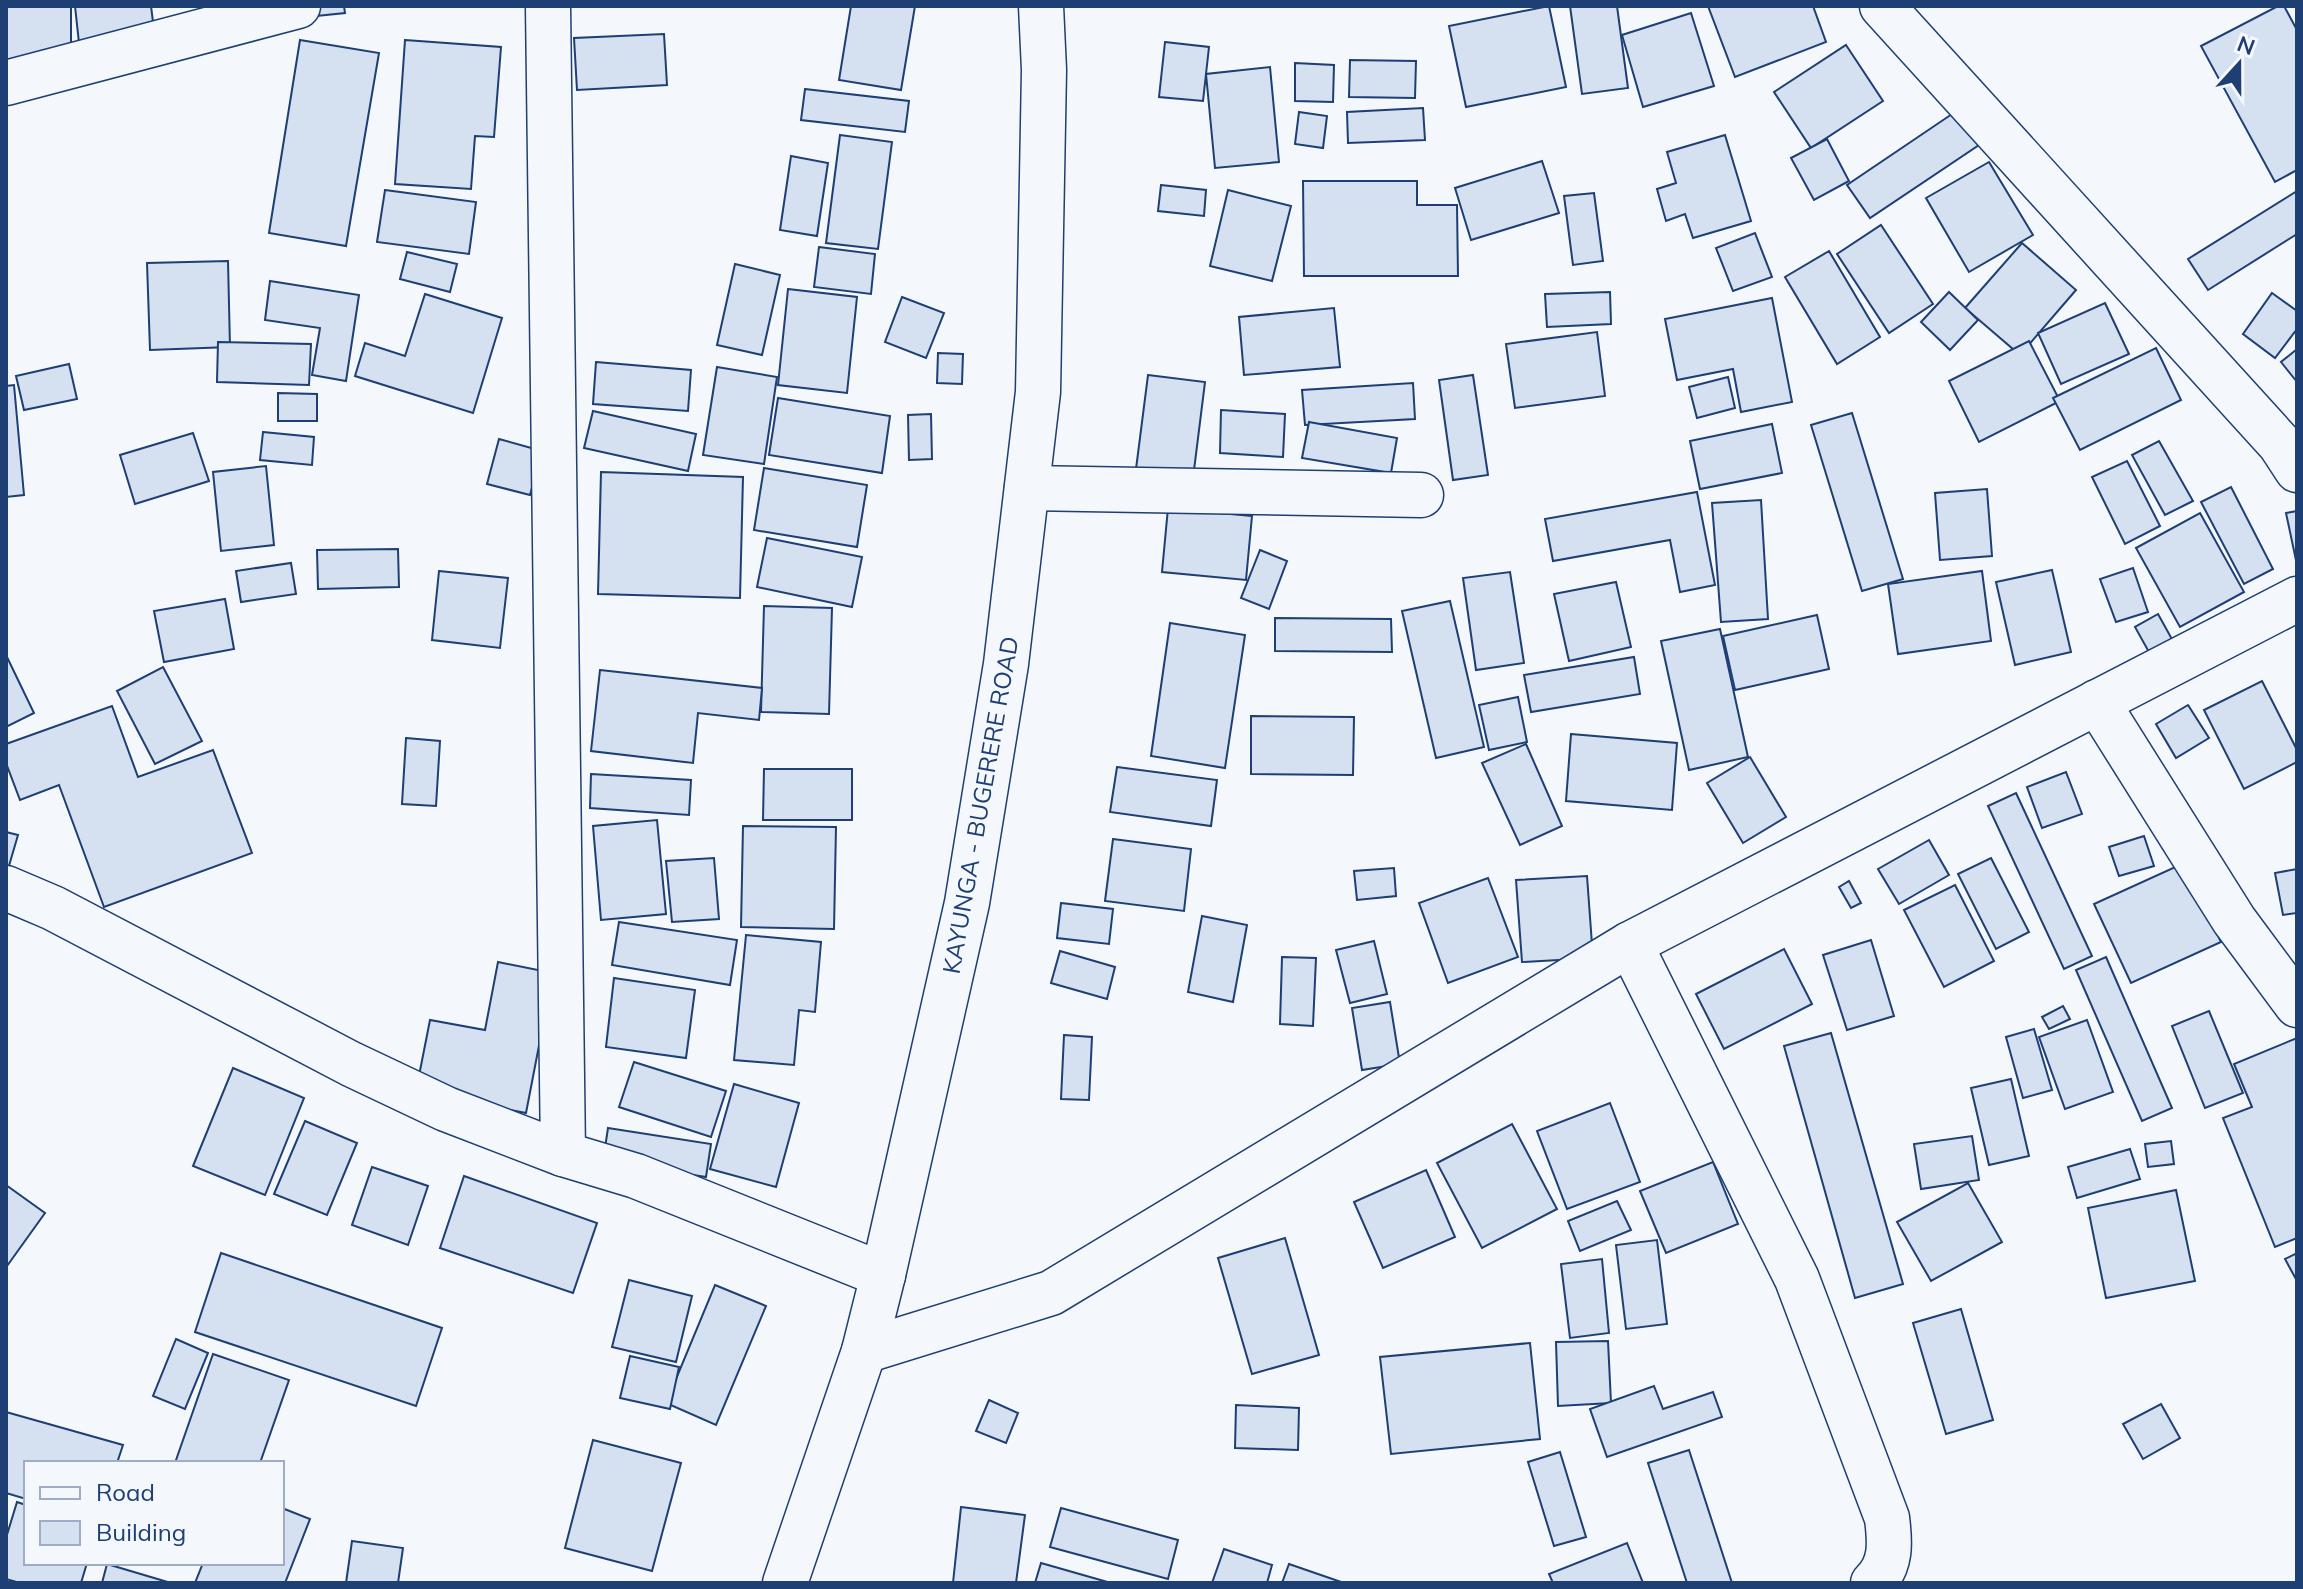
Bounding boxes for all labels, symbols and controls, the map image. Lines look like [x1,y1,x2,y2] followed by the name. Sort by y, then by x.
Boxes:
[2199,24,2279,104] north arrow
[2233,29,2259,61] text: N
[936,634,1024,976] street label: KAYUNGA - BUGERERE ROAD
[24,1461,284,1565] legend
[96,1477,155,1507] text: Road
[96,1517,186,1547] text: Building

